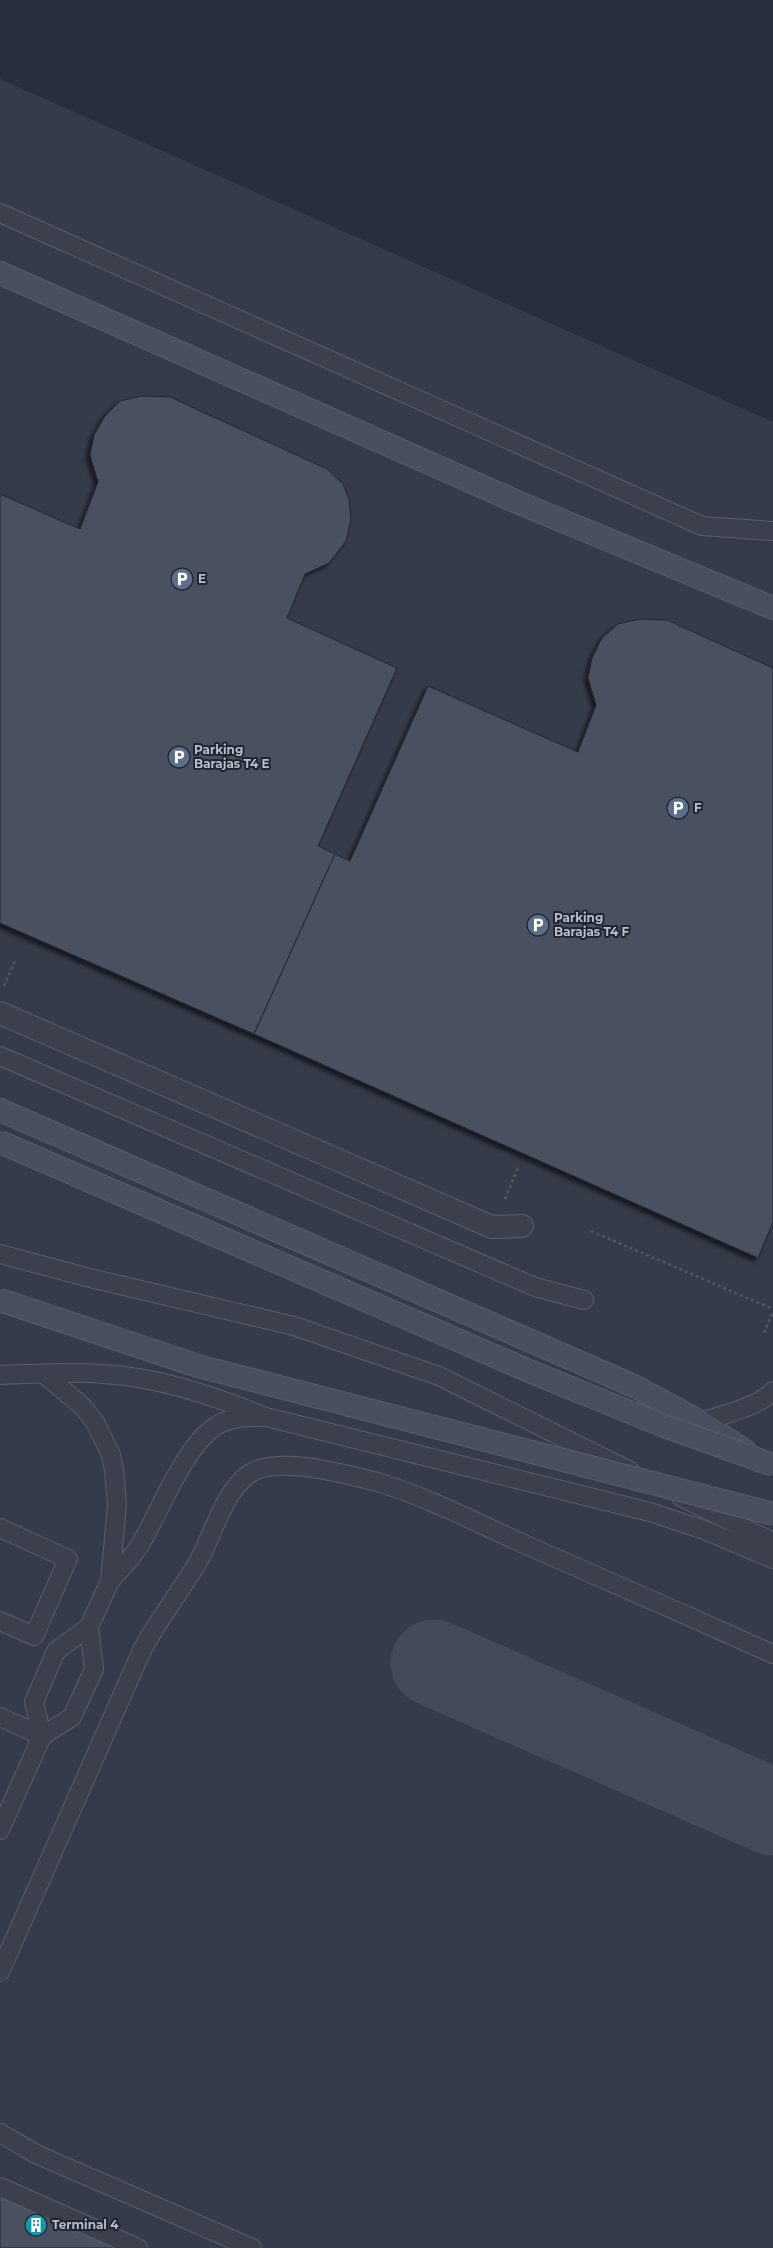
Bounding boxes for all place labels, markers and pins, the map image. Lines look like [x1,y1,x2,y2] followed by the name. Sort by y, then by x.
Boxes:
[169,566,195,592] parking icon: E
[198,571,206,586] place label: E
[194,742,270,771] place label: Parking Barajas T4 E
[166,744,192,770] parking icon: Parking Barajas T4 E
[665,795,691,821] parking icon: F
[694,800,702,815] place label: F
[554,910,630,939] place label: Parking Barajas T4 F
[525,912,551,938] parking icon: Parking Barajas T4 F
[23,2212,49,2238] building icon: Terminal 4
[52,2217,119,2232] place label: Terminal 4

